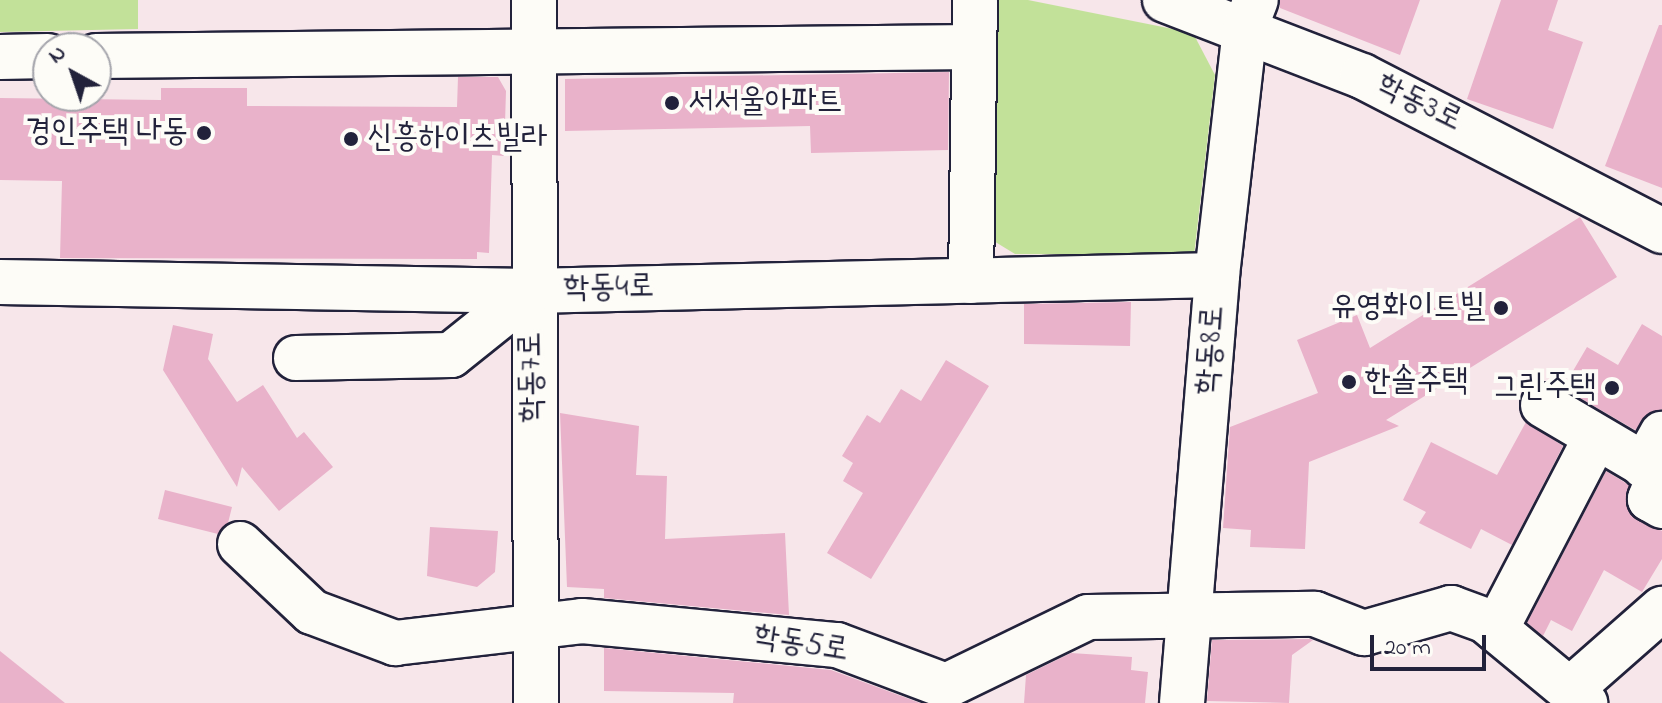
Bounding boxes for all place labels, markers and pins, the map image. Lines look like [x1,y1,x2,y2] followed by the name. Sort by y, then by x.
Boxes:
[688,84,842,122] place label: 서서울아파트
[663,94,681,112] marker: 서서울아파트
[26,114,188,152] place label: 경인주택 나동
[367,120,547,158] place label: 신흥하이츠빌라
[195,124,213,142] marker: 경인주택 나동
[342,130,360,148] marker: 신흥하이츠빌라
[1330,289,1485,327] place label: 유영화이트빌
[1492,299,1510,317] marker: 유영화이트빌
[1365,363,1468,401] place label: 한솔주택
[1493,369,1596,407] place label: 그린주택
[1340,373,1358,391] marker: 한솔주택
[1603,379,1621,397] marker: 그린주택

